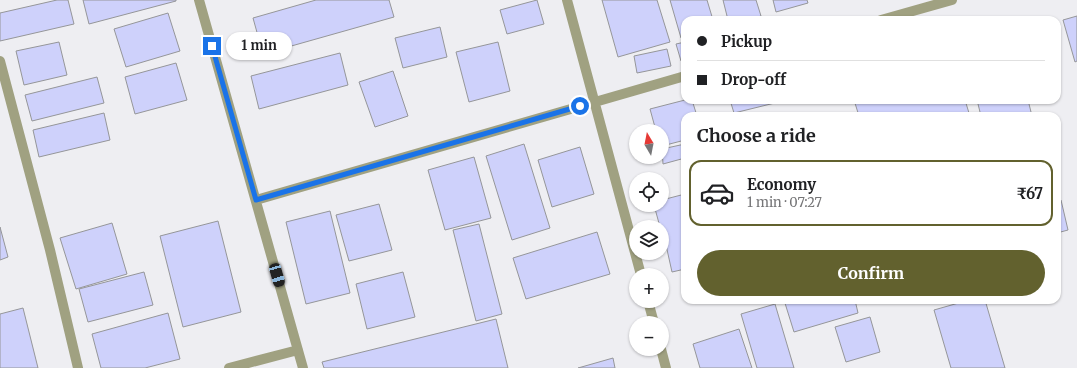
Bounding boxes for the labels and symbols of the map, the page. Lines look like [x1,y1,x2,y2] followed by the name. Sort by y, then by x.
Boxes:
[226,32,292,60] callout: 1 min
[203,37,221,55] route end
[571,97,589,115] route start
[629,124,669,164] north arrow
[268,262,286,288] car

